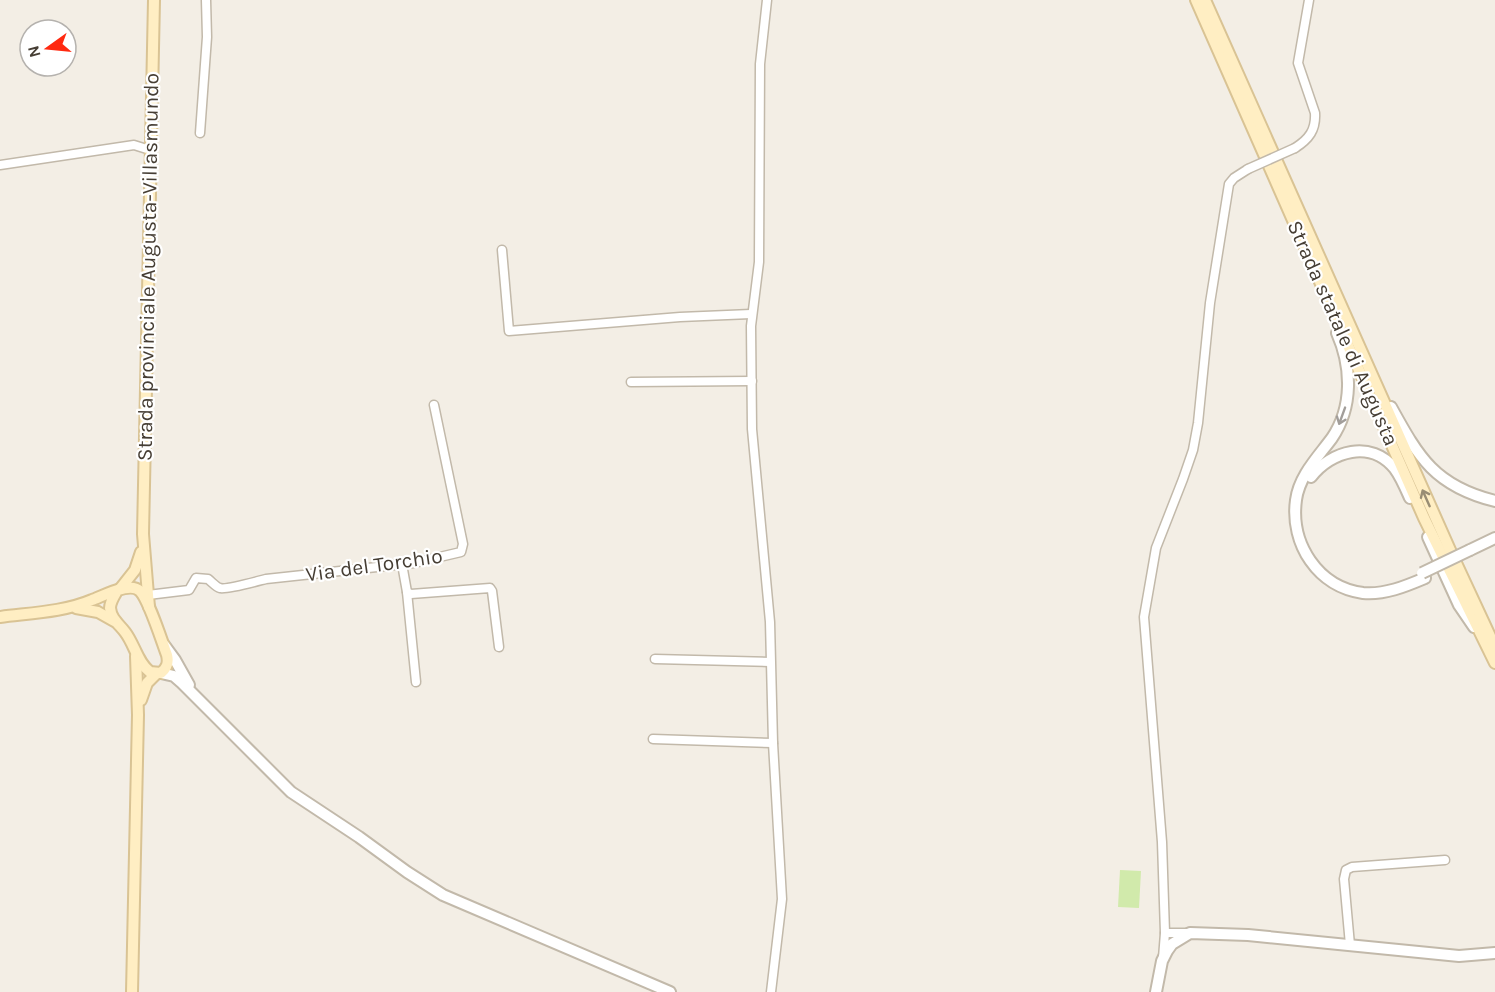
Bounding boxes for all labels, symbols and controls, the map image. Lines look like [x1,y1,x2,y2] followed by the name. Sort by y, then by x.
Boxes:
[18,18,78,78] north arrow
[23,44,45,60] text: N
[133,73,163,461] street label: Strada provinciale Augusta-Villasmundo
[1282,217,1404,449] street label: Strada statale di Augusta
[1335,406,1346,425] one-way arrow
[1420,490,1432,508] one-way arrow
[304,544,444,586] street label: Via del Torchio

